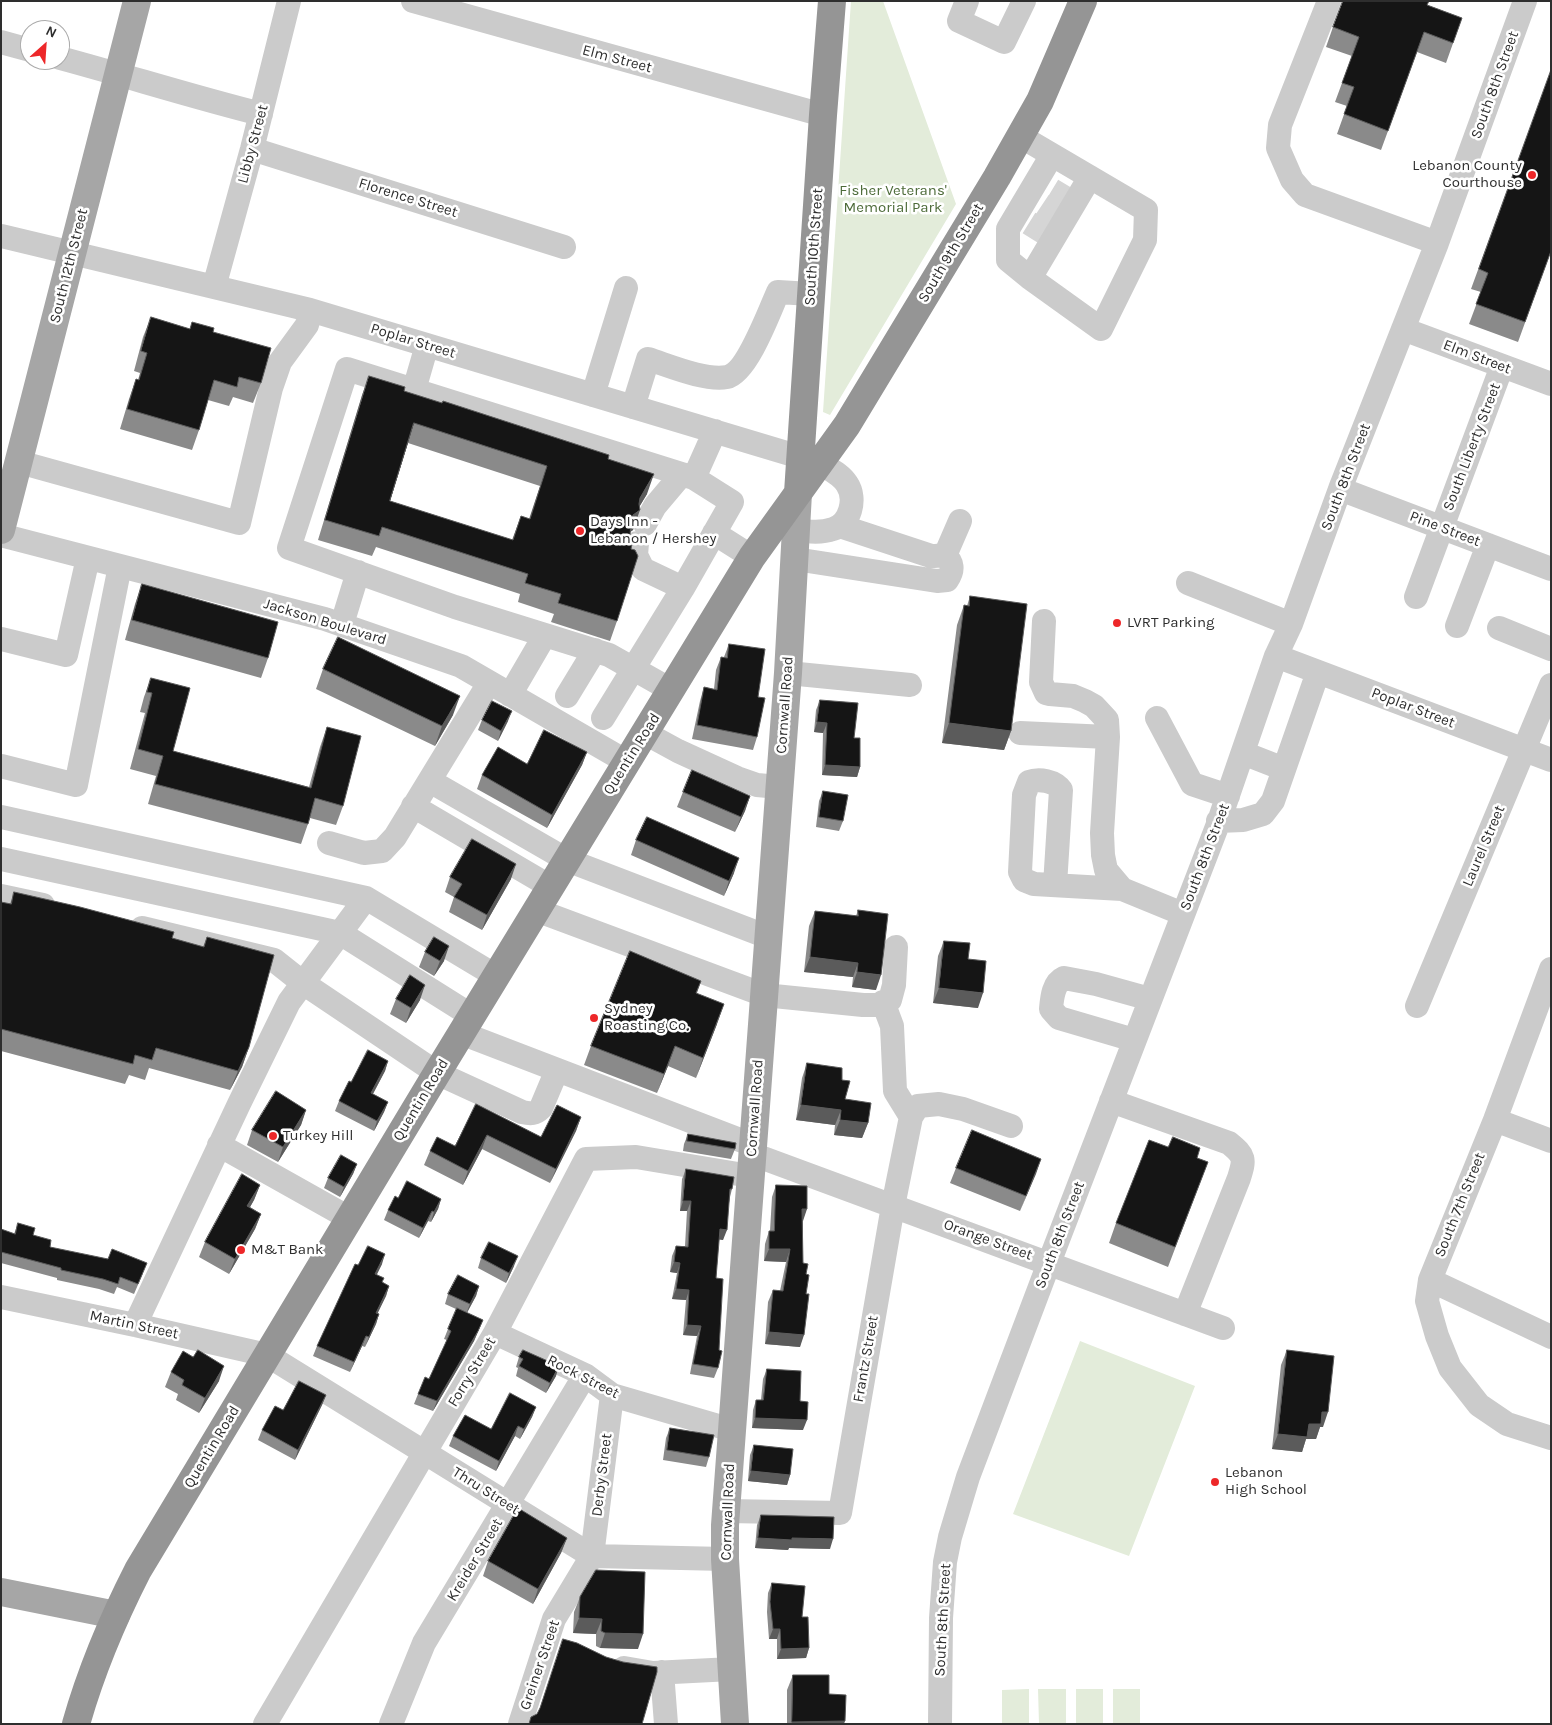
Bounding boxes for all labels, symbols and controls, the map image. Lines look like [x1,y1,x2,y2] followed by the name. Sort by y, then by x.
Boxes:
[20,20,70,70] north arrow
[43,22,60,42] text: N
[1467,29,1523,141] street label: South 8th Street
[580,41,654,77] street label: Elm Street
[234,103,272,185] street label: Libby Street
[1412,157,1522,192] place label: Lebanon County Courthouse
[1526,169,1538,181] marker: Lebanon County Courthouse
[356,174,460,222] street label: Florence Street
[839,182,947,217] park label: Fisher Veterans' Memorial Park
[801,188,827,306] street label: South 10th Street
[914,200,988,306] street label: South 9th Street
[46,207,92,325] street label: South 12th Street
[368,320,458,362] street label: Poplar Street
[1440,336,1514,378] street label: Elm Street
[1439,381,1505,513] street label: South Liberty Street
[1317,421,1375,533] street label: South 8th Street
[1407,507,1483,551] street label: Pine Street
[590,513,717,548] place label: Days Inn - Lebanon / Hershey
[574,525,586,537] marker: Days Inn - Lebanon / Hershey
[261,595,389,649] street label: Jackson Boulevard
[1127,614,1214,632] place label: LVRT Parking
[1111,617,1123,629] marker: LVRT Parking
[773,656,797,754] street label: Cornwall Road
[1369,684,1457,732] street label: Poplar Street
[600,710,664,798] street label: Quentin Road
[1176,801,1234,913] street label: South 8th Street
[1459,803,1509,889] street label: Laurel Street
[604,1000,689,1035] place label: Sydney Roasting Co.
[588,1012,600,1024] marker: Sydney Roasting Co.
[389,1056,453,1144] street label: Quentin Road
[743,1059,767,1157] street label: Cornwall Road
[283,1127,354,1145] place label: Turkey Hill
[267,1130,279,1142] marker: Turkey Hill
[1431,1150,1489,1260] street label: South 7th Street
[1031,1179,1089,1291] street label: South 8th Street
[941,1216,1035,1264] street label: Orange Street
[251,1241,324,1259] place label: M&T Bank
[235,1244,247,1256] marker: M&T Bank
[88,1307,180,1343] street label: Martin Street
[849,1314,883,1404] street label: Frantz Street
[444,1334,500,1410] street label: Forry Street
[544,1351,622,1403] street label: Rock Street
[180,1403,244,1491] street label: Quentin Road
[588,1432,616,1518] street label: Derby Street
[449,1463,523,1519] street label: Thru Street
[717,1463,739,1561] street label: Cornwall Road
[1225,1464,1307,1499] place label: Lebanon High School
[1209,1476,1221,1488] marker: Lebanon High School
[443,1515,507,1605] street label: Kreider Street
[931,1563,955,1677] street label: South 8th Street
[516,1618,564,1712] street label: Greiner Street

